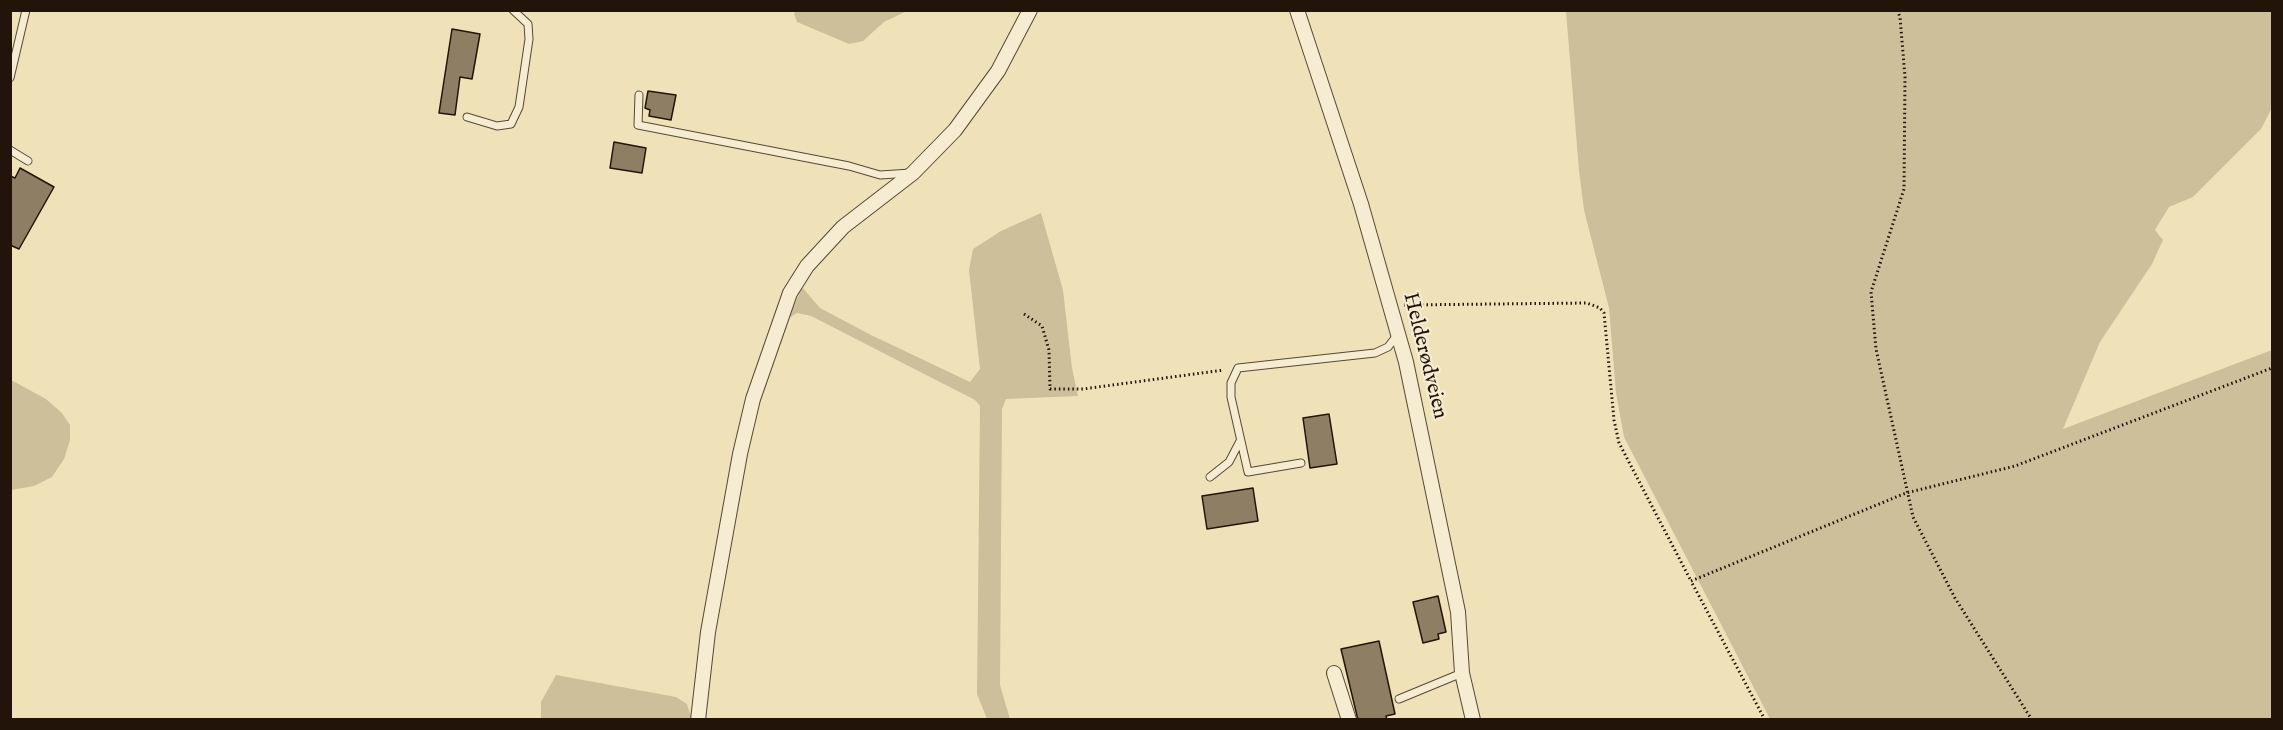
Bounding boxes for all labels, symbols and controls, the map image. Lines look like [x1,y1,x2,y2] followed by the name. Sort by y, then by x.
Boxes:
[1396,290,1452,422] street label: Helderødveien

